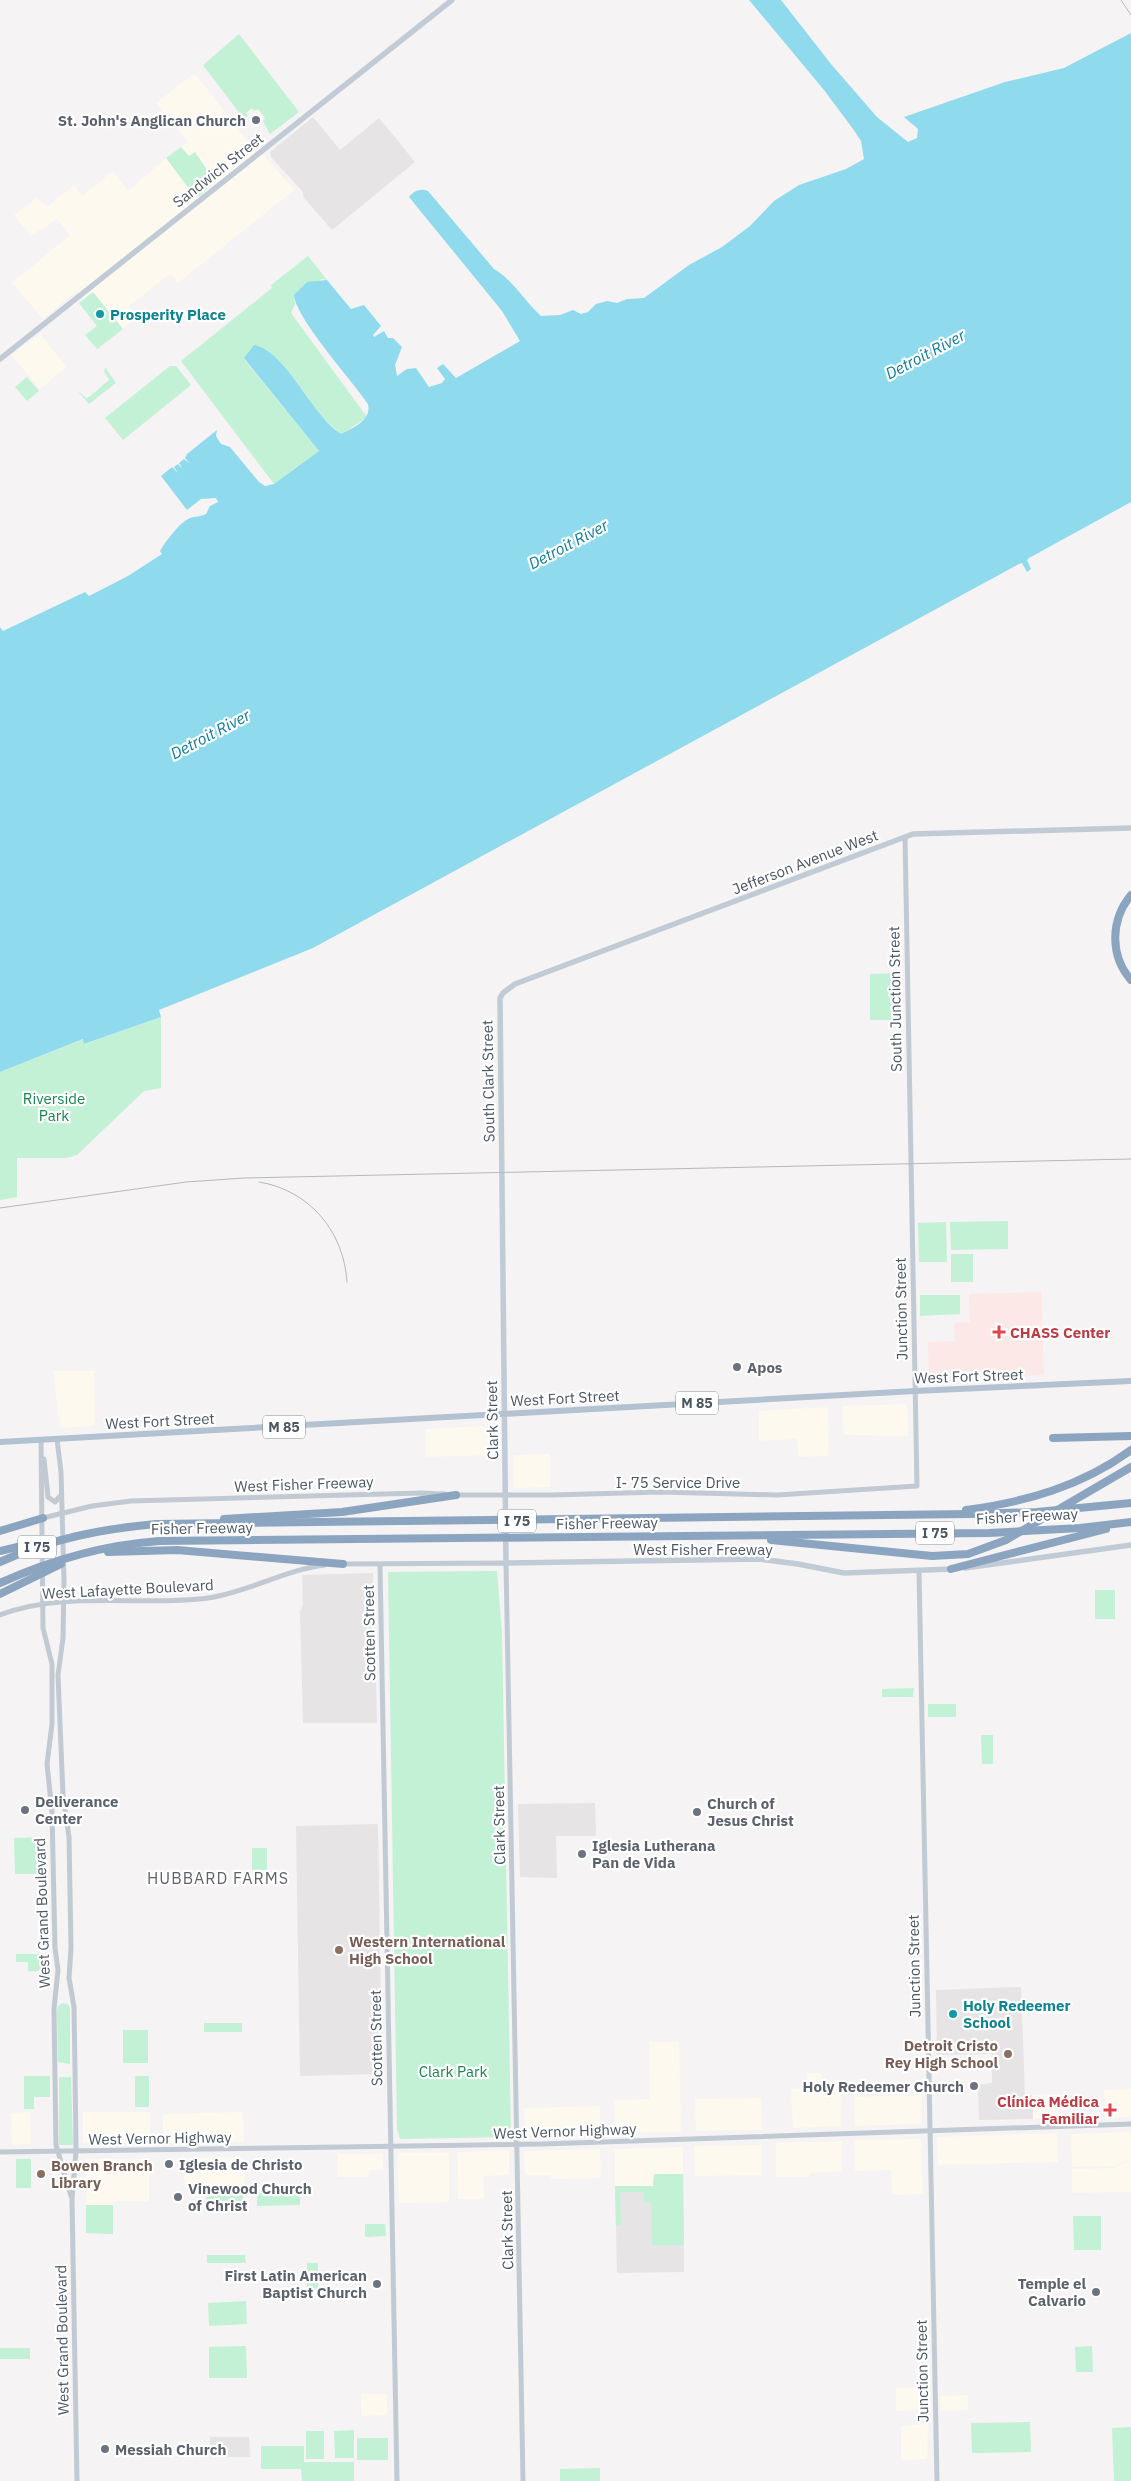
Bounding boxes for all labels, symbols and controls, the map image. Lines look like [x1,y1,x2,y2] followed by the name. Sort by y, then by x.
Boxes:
[58,111,246,130] place label: St. John's Anglican Church
[250,114,262,126] marker: St. John's Anglican Church
[169,129,267,211] street label: Sandwich Street
[110,305,226,324] place label: Prosperity Place
[94,308,106,320] marker: Prosperity Place
[882,324,969,383] water label: Detroit River
[525,514,612,573] water label: Detroit River
[167,704,254,763] water label: Detroit River
[729,825,881,899] street label: Jefferson Avenue West
[884,926,906,1072] street label: South Junction Street
[477,1020,499,1142] street label: South Clark Street
[23,1089,85,1125] park label: Riverside Park
[891,1257,911,1361] street label: Junction Street
[1010,1323,1110,1342] place label: CHASS Center
[992,1325,1006,1339] marker: CHASS Center
[747,1358,783,1377] place label: Apos
[731,1361,743,1373] marker: Apos
[914,1365,1024,1387] street label: West Fort Street
[482,1380,502,1460] street label: Clark Street
[510,1386,620,1410] street label: West Fort Street
[676,1392,718,1415] road number: M 85
[105,1409,215,1433] street label: West Fort Street
[263,1415,305,1438] road number: M 85
[234,1472,374,1496] street label: West Fisher Freeway
[616,1473,740,1492] street label: I- 75 Service Drive
[976,1504,1079,1528] street label: Fisher Freeway
[498,1510,536,1532] road number: I 75
[556,1513,659,1533] street label: Fisher Freeway
[151,1518,254,1538] street label: Fisher Freeway
[916,1522,954,1545] road number: I 75
[18,1535,56,1558] road number: I 75
[633,1540,773,1559] street label: West Fisher Freeway
[42,1575,214,1603] street label: West Lafayette Boulevard
[359,1585,379,1681] street label: Scotten Street
[489,1785,509,1865] street label: Clark Street
[35,1792,119,1828] place label: Deliverance Center
[707,1794,794,1830] place label: Church of Jesus Christ
[19,1804,31,1816] marker: Deliverance Center
[691,1806,703,1818] marker: Church of Jesus Christ
[592,1836,716,1872] place label: Iglesia Lutherana Pan de Vida
[30,1838,54,1988] street label: West Grand Boulevard
[576,1848,588,1860] marker: Iglesia Lutherana Pan de Vida
[147,1868,289,1888] district label: HUBBARD FARMS
[904,1914,924,2018] street label: Junction Street
[349,1932,506,1968] place label: Western International High School
[333,1944,345,1956] marker: Western International High School
[366,1990,386,2086] street label: Scotten Street
[963,1996,1071,2032] place label: Holy Redeemer School
[947,2008,959,2020] marker: Holy Redeemer School
[885,2036,998,2072] place label: Detroit Cristo Rey High School
[1002,2048,1014,2060] marker: Detroit Cristo Rey High School
[419,2062,487,2081] park label: Clark Park
[803,2077,964,2096] place label: Holy Redeemer Church
[968,2080,980,2092] marker: Holy Redeemer Church
[997,2092,1099,2128] place label: Clínica Médica Familiar
[1103,2103,1117,2117] marker: Clínica Médica Familiar
[493,2119,637,2143] street label: West Vernor Highway
[88,2127,232,2149] street label: West Vernor Highway
[179,2155,302,2174] place label: Iglesia de Christo
[51,2156,153,2192] place label: Bowen Branch Library
[163,2158,175,2170] marker: Iglesia de Christo
[35,2168,47,2180] marker: Bowen Branch Library
[188,2179,312,2215] place label: Vinewood Church of Christ
[497,2190,517,2270] street label: Clark Street
[172,2191,184,2203] marker: Vinewood Church of Christ
[51,2265,73,2415] street label: West Grand Boulevard
[224,2266,367,2302] place label: First Latin American Baptist Church
[1018,2274,1086,2310] place label: Temple el Calvario
[371,2278,383,2290] marker: First Latin American Baptist Church
[1090,2286,1102,2298] marker: Temple el Calvario
[912,2319,932,2423] street label: Junction Street
[115,2440,226,2459] place label: Messiah Church
[99,2443,111,2455] marker: Messiah Church

